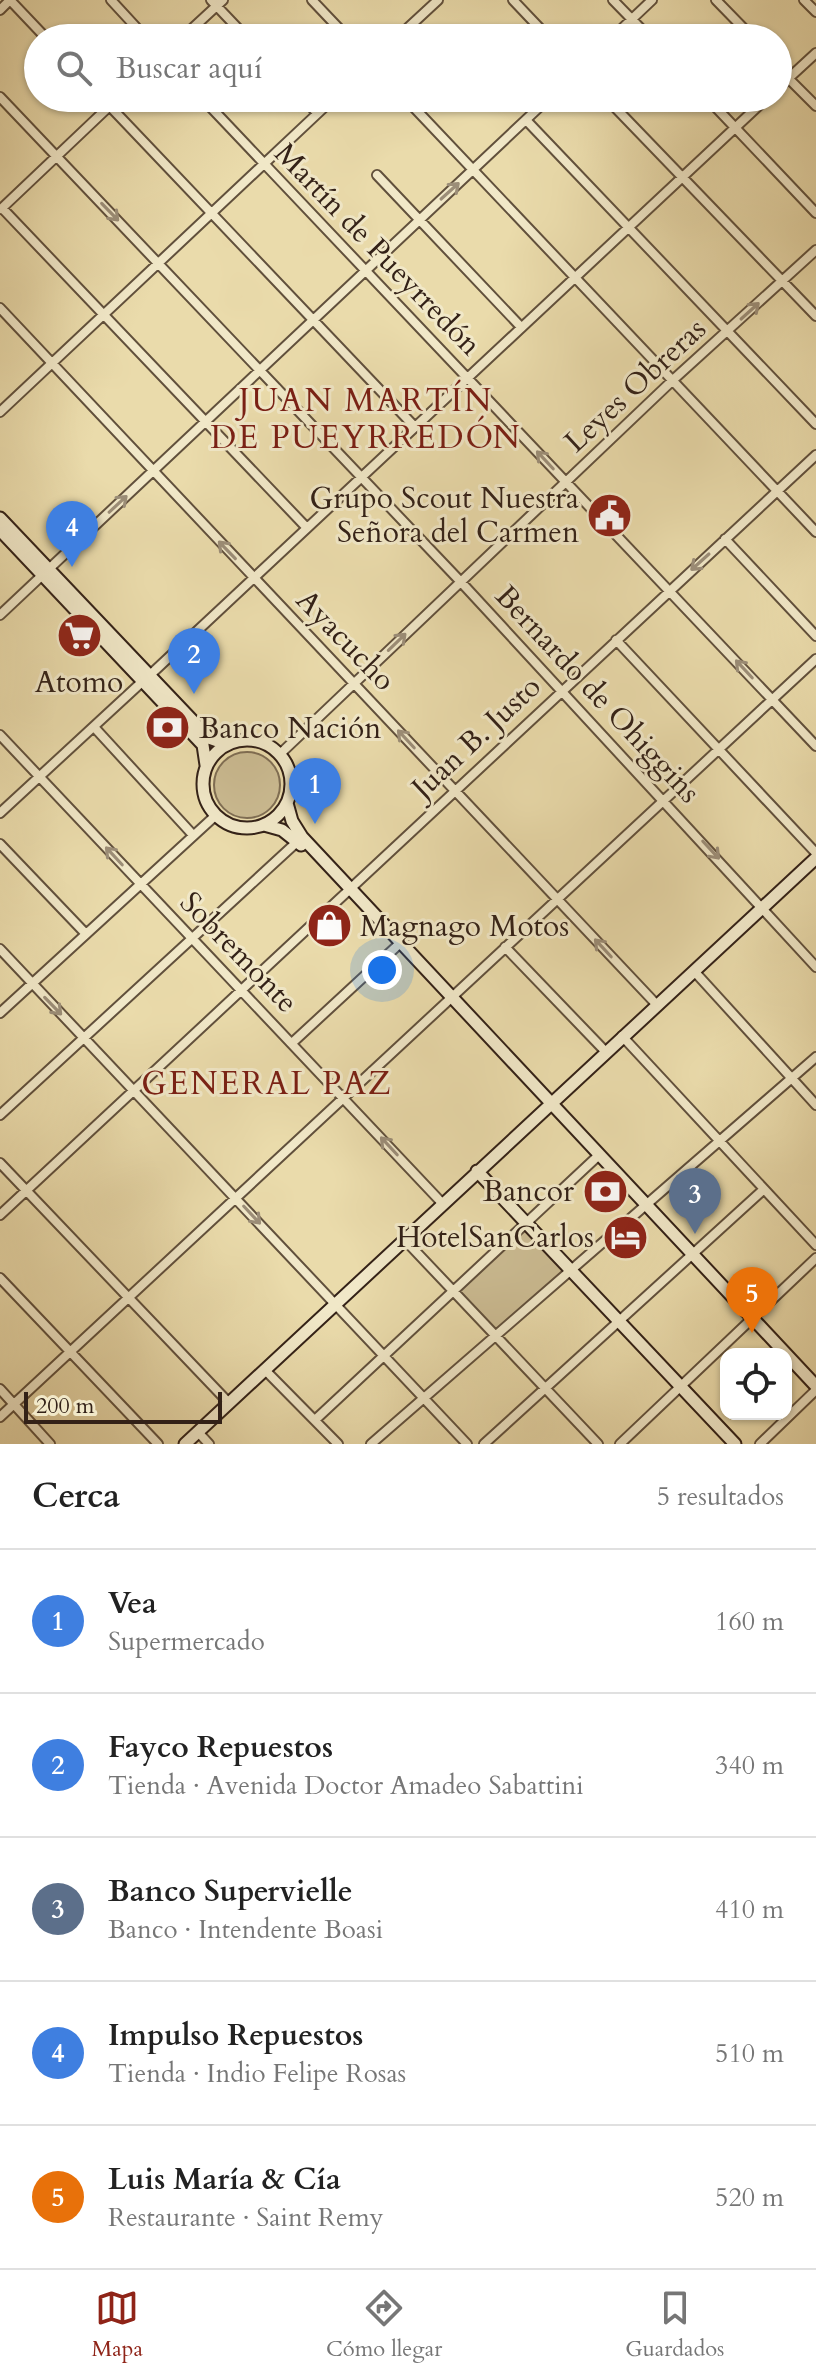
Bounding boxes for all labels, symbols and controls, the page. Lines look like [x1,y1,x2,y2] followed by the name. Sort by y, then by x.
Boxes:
[24,24,792,112] search box
[52,46,96,90] icon: search
[116,48,262,89] text: Buscar aquí
[265,134,490,365] street label: Martín de Pueyrredón
[439,182,459,200] one-way arrow
[100,202,119,221] one-way arrow
[739,302,759,320] one-way arrow
[556,309,715,462] street label: Leyes Obreras
[210,379,522,460] district label: JUAN MARTÍN DE PUEYRREDÓN
[535,450,554,470] one-way arrow
[310,478,579,553] place label: Grupo Scout Nuestra Señora del Carmen
[586,491,634,539] public building icon: Grupo Scout Nuestra Señora del Carmen
[108,494,128,513] one-way arrow
[46,501,98,567] pin: 4
[218,541,236,561] one-way arrow
[690,553,710,571] one-way arrow
[486,577,709,812] street label: Bernardo de Ohiggins
[287,581,404,700] street label: Ayacucho
[55,612,103,660] supermarket icon: Atomo
[168,628,220,694] pin: 2
[387,633,406,652] one-way arrow
[735,659,753,679] one-way arrow
[35,662,123,703] place label: Atomo
[400,667,550,811] street label: Juan B. Justo
[144,704,192,752] bank icon: Banco Nación
[199,708,381,749] place label: Banco Nación
[397,729,415,749] one-way arrow
[289,758,341,824] pin: 1
[701,840,720,860] one-way arrow
[105,846,123,866] one-way arrow
[171,883,307,1022] street label: Sobremonte
[305,902,353,950] shop icon: Magnago Motos
[360,906,569,947] place label: Magnago Motos
[595,939,613,959] one-way arrow
[362,950,402,990] your location
[44,996,63,1016] one-way arrow
[141,1062,393,1106] district label: GENERAL PAZ
[381,1136,399,1156] one-way arrow
[581,1167,629,1215] bank icon: Bancor
[669,1168,721,1234] pin: 3
[483,1171,574,1212] place label: Bancor
[242,1204,260,1224] one-way arrow
[601,1213,649,1261] hotel icon: HotelSanCarlos
[396,1217,594,1258] place label: HotelSanCarlos
[726,1267,778,1333] pin: 5
[720,1348,792,1420] map controls
[720,1348,792,1420] button: locate
[24,1388,222,1424] scale bar
[36,1391,94,1421] text: 200 m
[32,1473,120,1519] text: Cerca
[657,1479,784,1514] text: 5 resultados
[108,1583,157,1624] text: Vea
[51,1604,65,1639] text: 1
[715,1604,784,1639] text: 160 m
[108,1624,265,1659] text: Supermercado
[108,1727,333,1768] text: Fayco Repuestos
[51,1748,65,1783] text: 2
[715,1748,784,1783] text: 340 m
[108,1768,584,1803] text: Tienda · Avenida Doctor Amadeo Sabattini
[108,1871,353,1912] text: Banco Supervielle
[51,1892,65,1927] text: 3
[715,1892,784,1927] text: 410 m
[108,1912,383,1947] text: Banco · Intendente Boasi
[108,2015,363,2056] text: Impulso Repuestos
[51,2036,65,2071] text: 4
[715,2036,784,2071] text: 510 m
[108,2056,406,2091] text: Tienda · Indio Felipe Rosas
[108,2159,341,2200] text: Luis María & Cía
[51,2180,65,2215] text: 5
[715,2180,784,2215] text: 520 m
[108,2200,383,2235] text: Restaurante · Saint Remy
[92,2286,143,2364] tab: Mapa
[326,2286,442,2364] tab: Cómo llegar
[625,2286,724,2364] tab: Guardados

